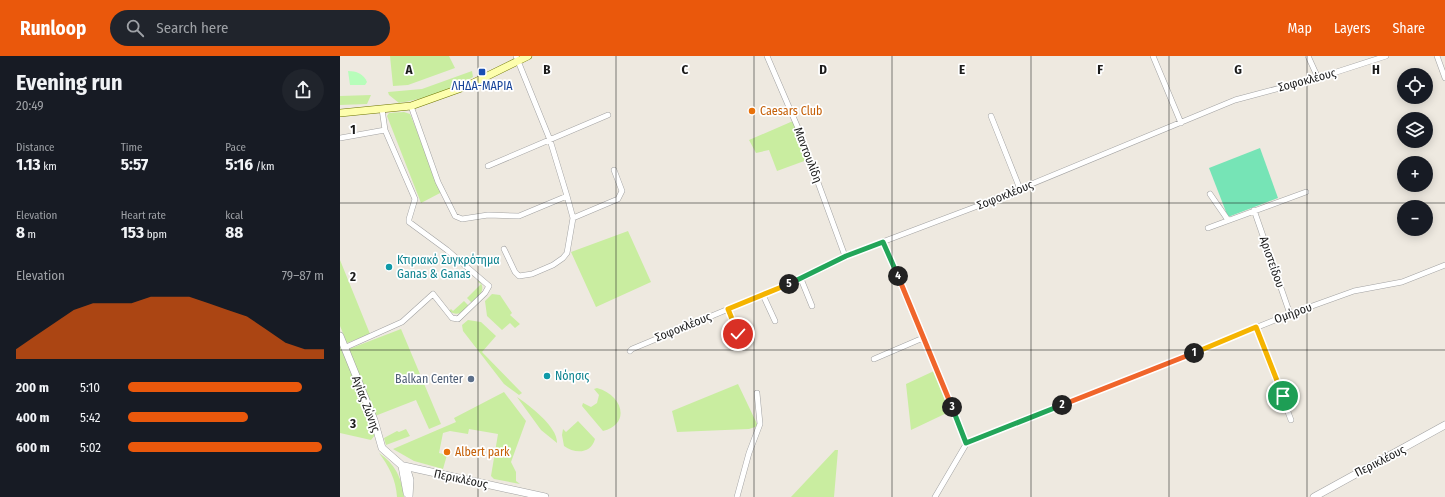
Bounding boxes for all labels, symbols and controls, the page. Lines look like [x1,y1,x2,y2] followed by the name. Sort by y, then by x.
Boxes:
[110,10,390,46] search box
[20,17,86,40] text: Runloop
[124,17,146,39] icon: search
[156,19,228,37] text: Search here
[1288,20,1312,37] text: Map
[1334,20,1370,37] text: Layers
[1392,20,1425,37] text: Share
[404,62,413,77] text: A
[543,62,551,77] text: B
[682,62,689,77] text: C
[819,62,827,77] text: D
[959,62,965,77] text: E
[1097,62,1103,77] text: F
[1234,62,1242,77] text: G
[1372,62,1380,77] text: H
[1277,66,1337,94] street label: Σοφοκλέους
[477,67,487,77] marker: ΛΗΔΑ-ΜΑΡΙΑ
[1397,68,1433,236] map controls
[1397,68,1433,104] button: locate
[16,69,123,96] text: Evening run
[282,69,324,111] button: share
[451,79,513,93] place label: ΛΗΔΑ-ΜΑΡΙΑ
[16,98,44,113] text: 20:49
[760,104,822,118] place label: Caesars Club
[747,106,757,116] marker: Caesars Club
[1397,112,1433,148] button: layers
[350,122,356,137] text: 1
[791,125,825,185] street label: Μαντουλίδη
[16,141,55,154] text: Distance
[121,141,142,154] text: Time
[225,141,246,154] text: Pace
[16,154,41,175] text: 1.13
[121,154,148,175] text: 5:57
[225,154,253,175] text: 5:16
[1397,156,1433,192] button: +
[41,160,57,173] text: km
[253,160,274,173] text: /km
[975,177,1035,213] street label: Σοφοκλέους
[1397,200,1433,236] button: −
[16,209,57,222] text: Elevation
[121,209,166,222] text: Heart rate
[225,209,243,222] text: kcal
[16,222,25,243] text: 8
[121,222,144,243] text: 153
[225,222,243,243] text: 88
[25,228,36,241] text: m
[144,228,167,241] text: bpm
[1257,234,1287,290] street label: Αριστείδου
[397,253,500,281] place label: Κτιριακό Συγκρότημα Ganas & Ganas
[384,262,394,272] marker: Κτιριακό Συγκρότημα Ganas & Ganas
[888,266,908,286] pin: 4
[16,268,65,283] text: Elevation
[282,268,324,283] text: 79–87 m
[349,269,356,284] text: 2
[895,269,901,282] text: 4
[779,274,799,294] pin: 5
[786,277,792,290] text: 5
[1272,300,1314,326] street label: Ομήρου
[653,309,713,345] street label: Σοφοκλέους
[721,317,755,351] pin
[727,323,749,345] icon: check
[1184,343,1204,363] pin: 1
[1192,346,1196,359] text: 1
[555,369,589,383] place label: Νόησις
[542,371,552,381] marker: Νόησις
[395,372,464,386] place label: Balkan Center
[349,374,383,434] street label: Αγίας Ζώνης
[466,374,476,384] marker: Balkan Center
[1266,379,1300,413] pin
[16,380,49,395] text: 200 m
[80,380,100,395] text: 5:10
[1272,385,1294,407] icon: arrive
[1052,395,1072,415] pin: 2
[942,397,962,417] pin: 3
[1059,398,1065,411] text: 2
[949,400,955,413] text: 3
[16,410,50,425] text: 400 m
[80,410,101,425] text: 5:42
[349,416,356,431] text: 3
[16,440,50,455] text: 600 m
[80,440,101,455] text: 5:02
[1352,442,1408,480] street label: Περικλέους
[455,445,510,459] place label: Albert park
[442,447,452,457] marker: Albert park
[433,466,489,492] street label: Περικλέους

